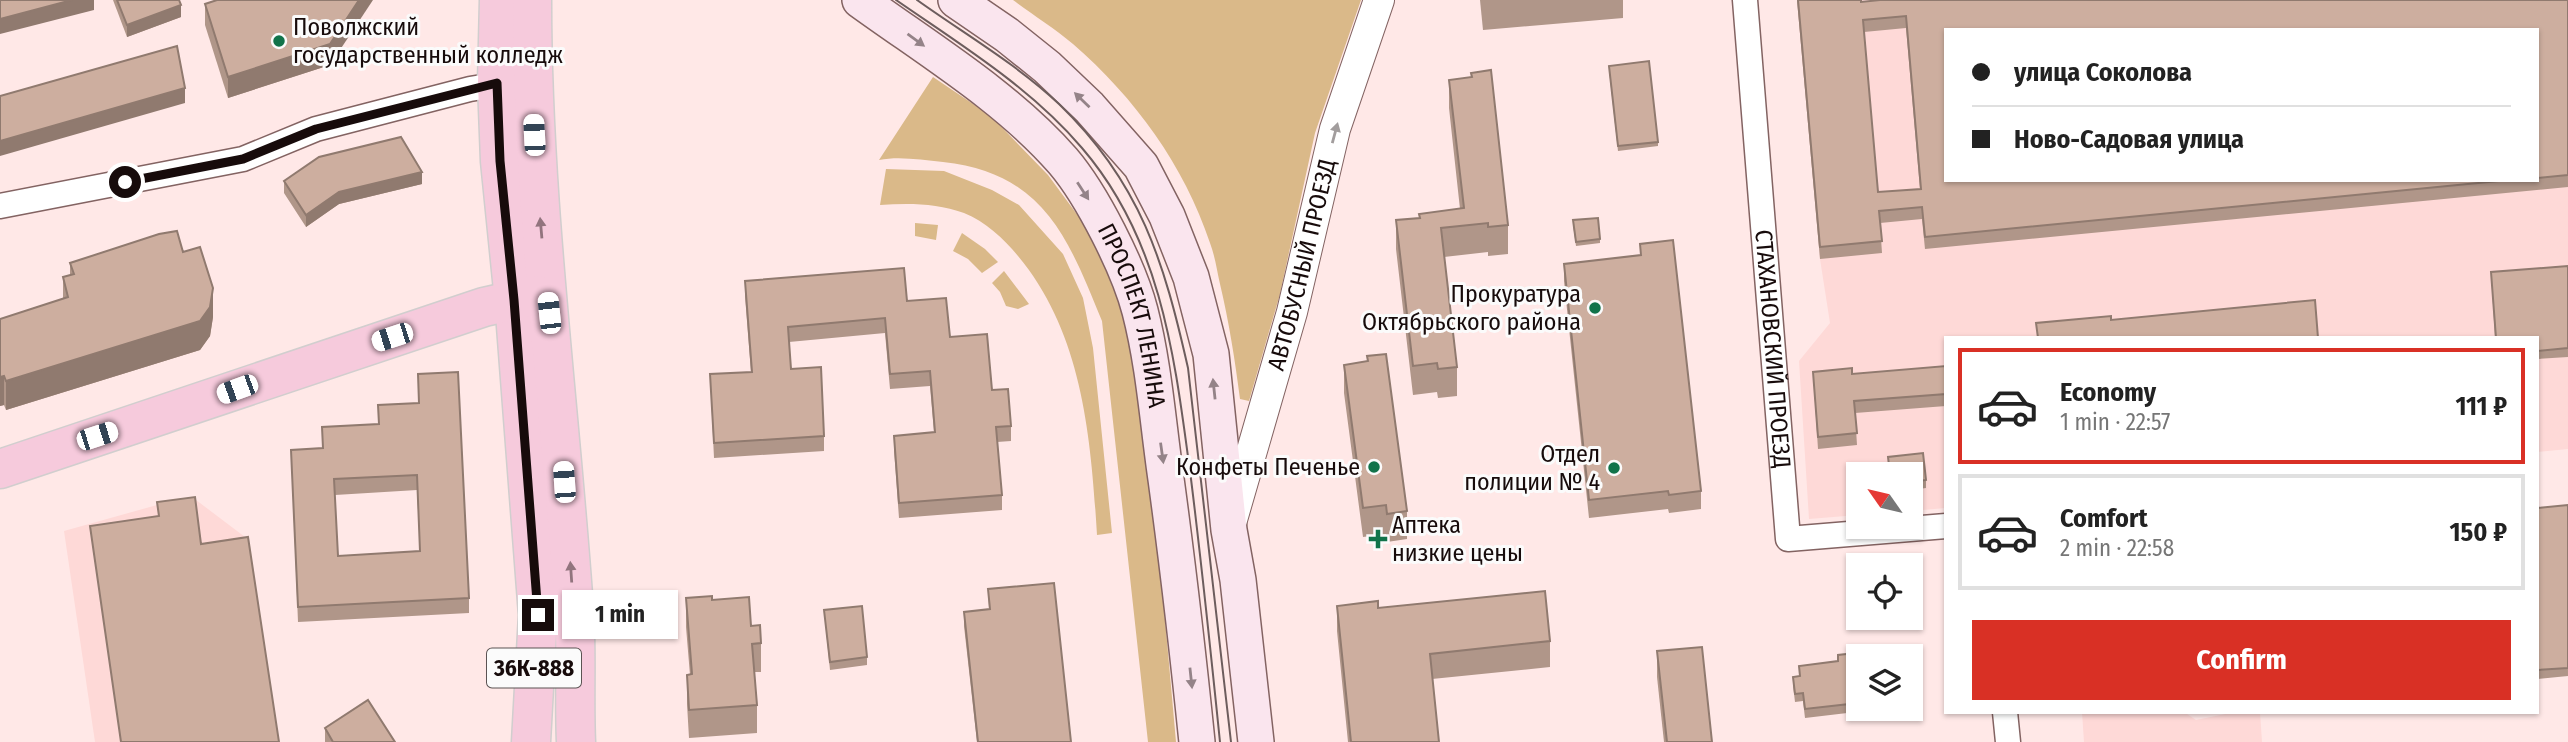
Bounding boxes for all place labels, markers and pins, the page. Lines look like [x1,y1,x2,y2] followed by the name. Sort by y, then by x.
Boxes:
[293,13,563,69] place label: Поволжский государственный колледж
[271,33,287,49] marker: Поволжский государственный колледж
[1362,280,1581,336] place label: Прокуратура Октябрьского района
[1587,300,1603,316] marker: Прокуратура Октябрьского района
[1464,440,1600,496] place label: Отдел полиции № 4
[1176,453,1360,481] place label: Конфеты Печенье
[1366,459,1382,475] marker: Конфеты Печенье
[1606,460,1622,476] marker: Отдел полиции № 4
[1392,511,1523,567] place label: Аптека низкие цены
[1370,531,1386,547] marker: Аптека низкие цены

